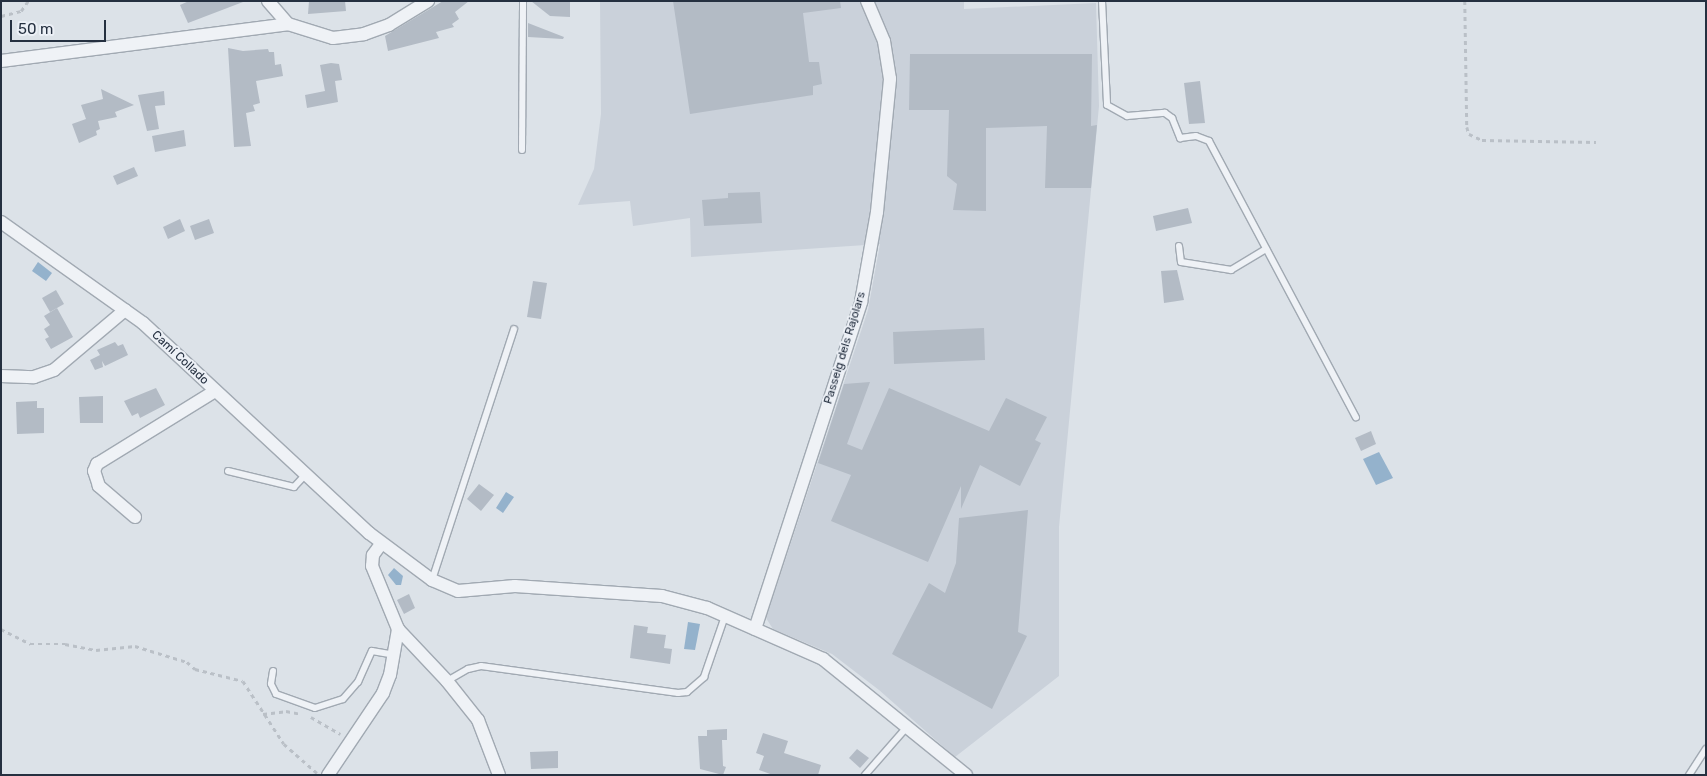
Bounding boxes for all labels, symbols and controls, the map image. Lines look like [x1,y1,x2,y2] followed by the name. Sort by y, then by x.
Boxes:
[12,10,109,42] scale bar
[18,20,53,38] text: 50 m
[821,290,869,406] street label: Passeig dels Rajolars
[149,328,211,388] street label: Camí Collado

